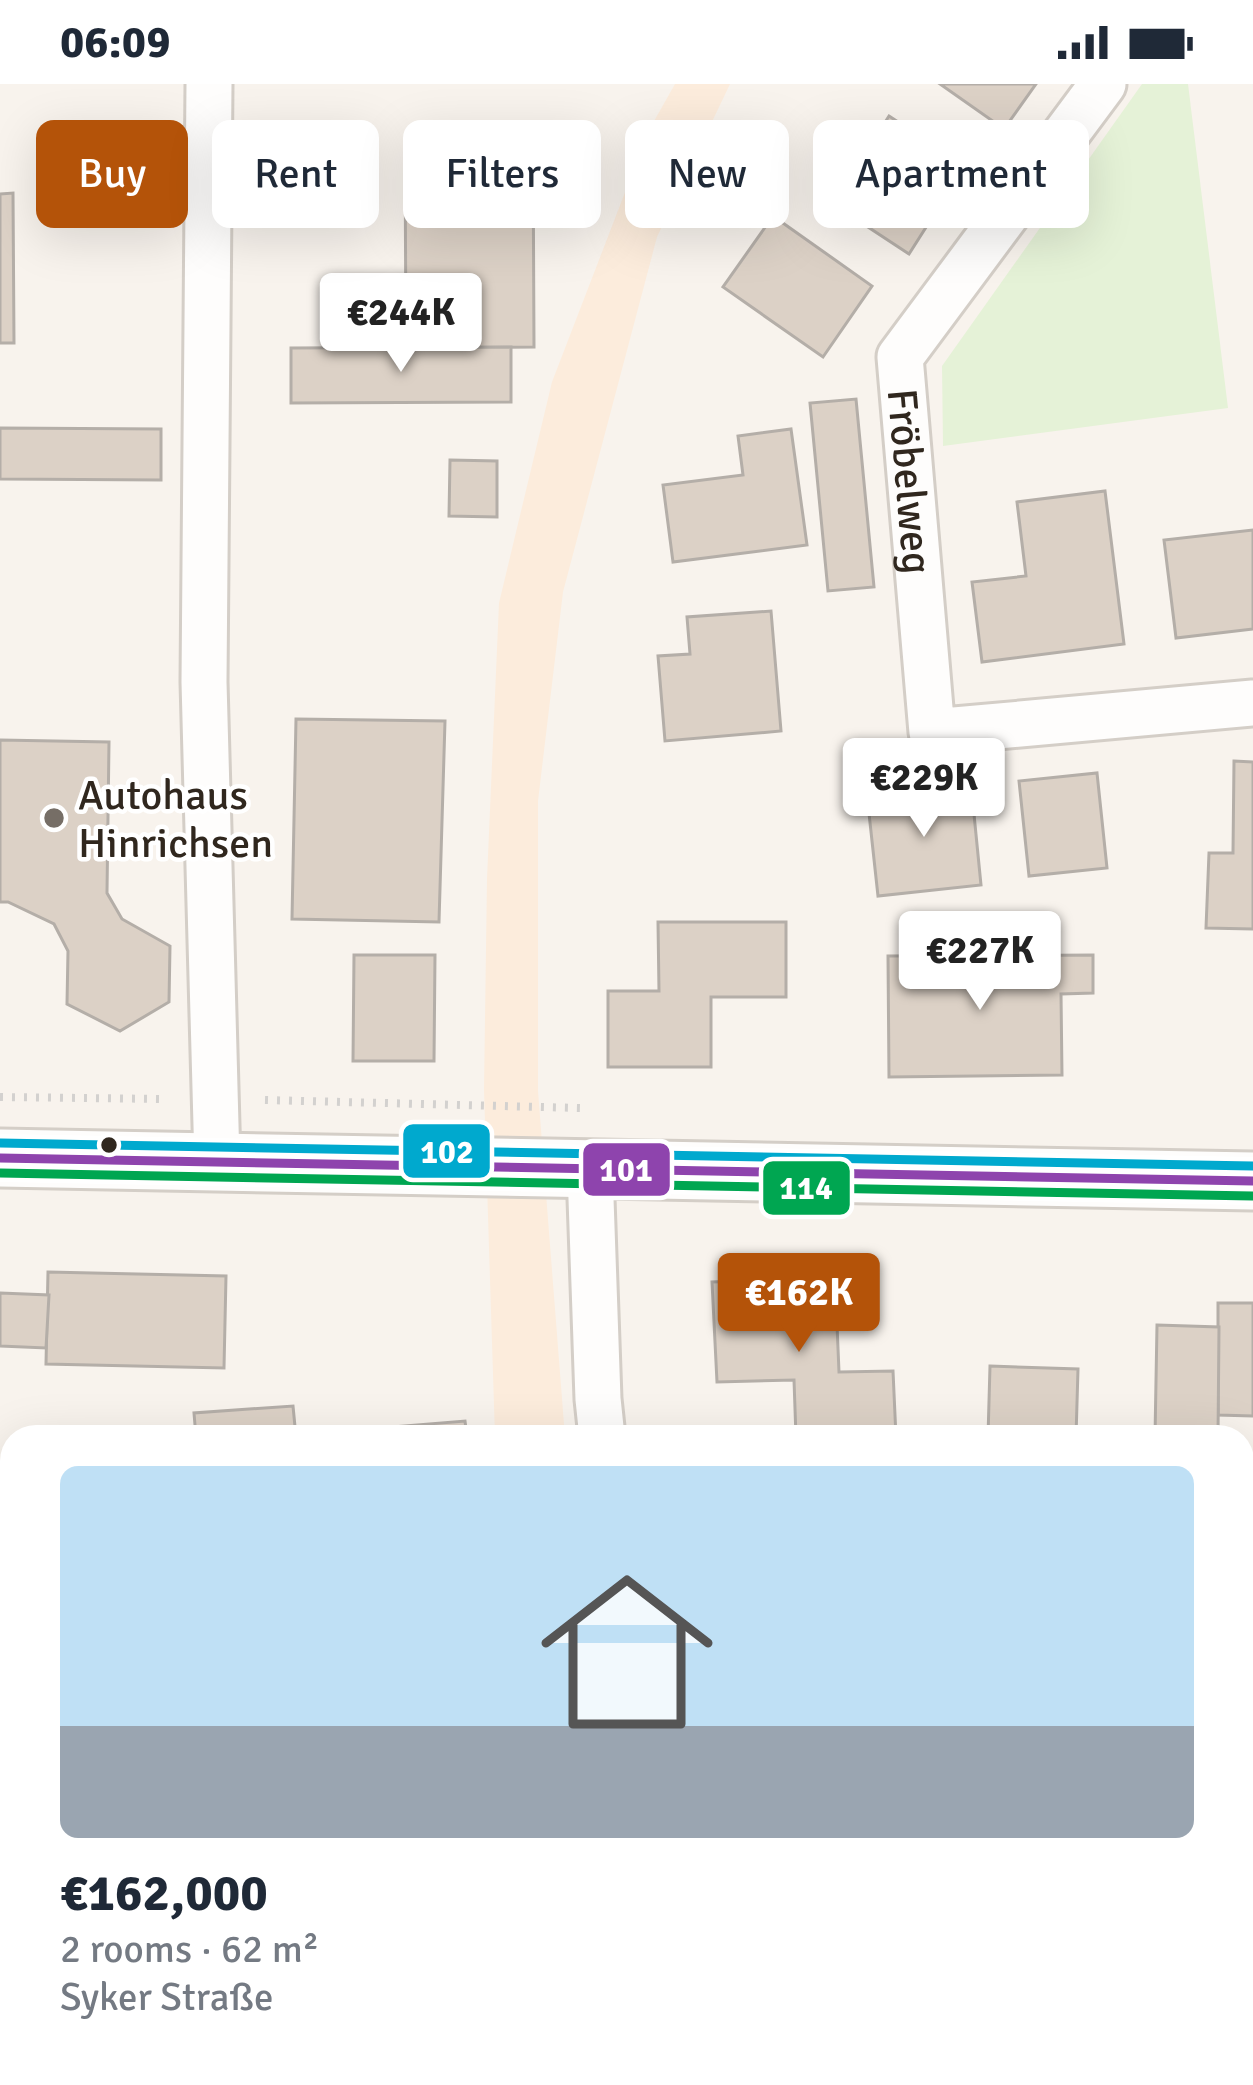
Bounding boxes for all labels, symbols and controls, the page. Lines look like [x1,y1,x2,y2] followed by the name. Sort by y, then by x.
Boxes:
[60,15,170,70] text: 06:09
[36,120,188,228] chip: Buy
[212,120,379,228] chip: Rent
[403,120,601,228] chip: Filters
[625,120,789,228] chip: New
[813,120,1089,228] chip: Apartment
[317,273,485,375] pin: €244K
[347,288,455,336] text: €244K
[876,387,942,576] street label: Fröbelweg
[840,738,1008,840] pin: €229K
[870,753,978,801] text: €229K
[78,770,273,869] place label: Autohaus Hinrichsen
[41,805,67,831] marker: Autohaus Hinrichsen
[896,911,1064,1013] pin: €227K
[926,926,1034,974] text: €227K
[401,1122,492,1180] line badge: 102
[420,1132,474,1173] text: 102
[98,1134,120,1156] unlabelled marker
[581,1141,672,1198] line badge: 101
[599,1150,653,1191] text: 101
[761,1159,852,1217] line badge: 114
[779,1168,833,1209] text: 114
[715,1253,883,1355] pin: €162K
[745,1268,853,1316] text: €162K
[519,1544,735,1760] icon: home
[60,1862,268,1925] text: €162,000
[60,1925,319,1973] text: 2 rooms · 62 m²
[60,1973,273,2021] text: Syker Straße

